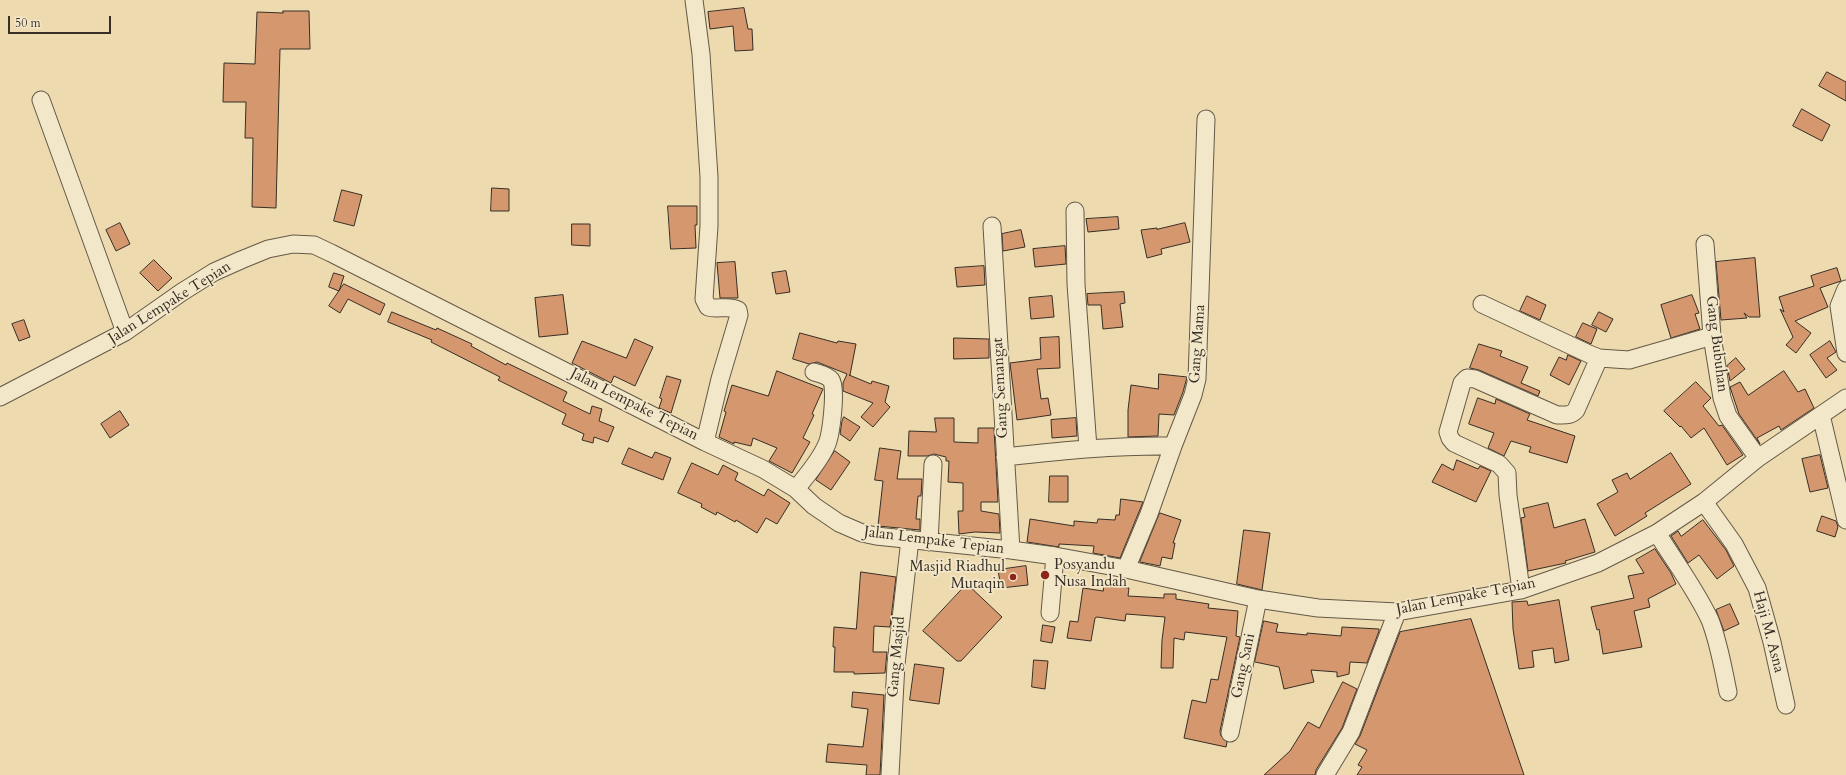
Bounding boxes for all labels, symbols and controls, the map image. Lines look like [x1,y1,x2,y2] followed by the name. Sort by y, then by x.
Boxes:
[10,8,113,34] scale bar
[15,15,41,31] text: 50 m
[105,258,235,348] street label: Jalan Lempake Tepian
[1701,295,1731,393] street label: Gang Bubuhan
[1186,304,1210,384] street label: Gang Mama
[989,337,1013,439] street label: Gang Semangat
[567,365,701,445] street label: Jalan Lempake Tepian
[863,523,1005,559] street label: Jalan Lempake Tepian
[1054,557,1127,592] place label: Posyandu Nusa Indah
[910,559,1005,594] place label: Masjid Riadhul Mutaqin
[1039,569,1051,581] marker: Posyandu Nusa Indah
[1008,572,1018,582] marker: Masjid Riadhul Mutaqin
[1395,575,1537,619] street label: Jalan Lempake Tepian
[1748,589,1788,675] street label: Haji M. Asna
[884,616,910,698] street label: Gang Masjid
[1228,632,1260,700] street label: Gang Sani

